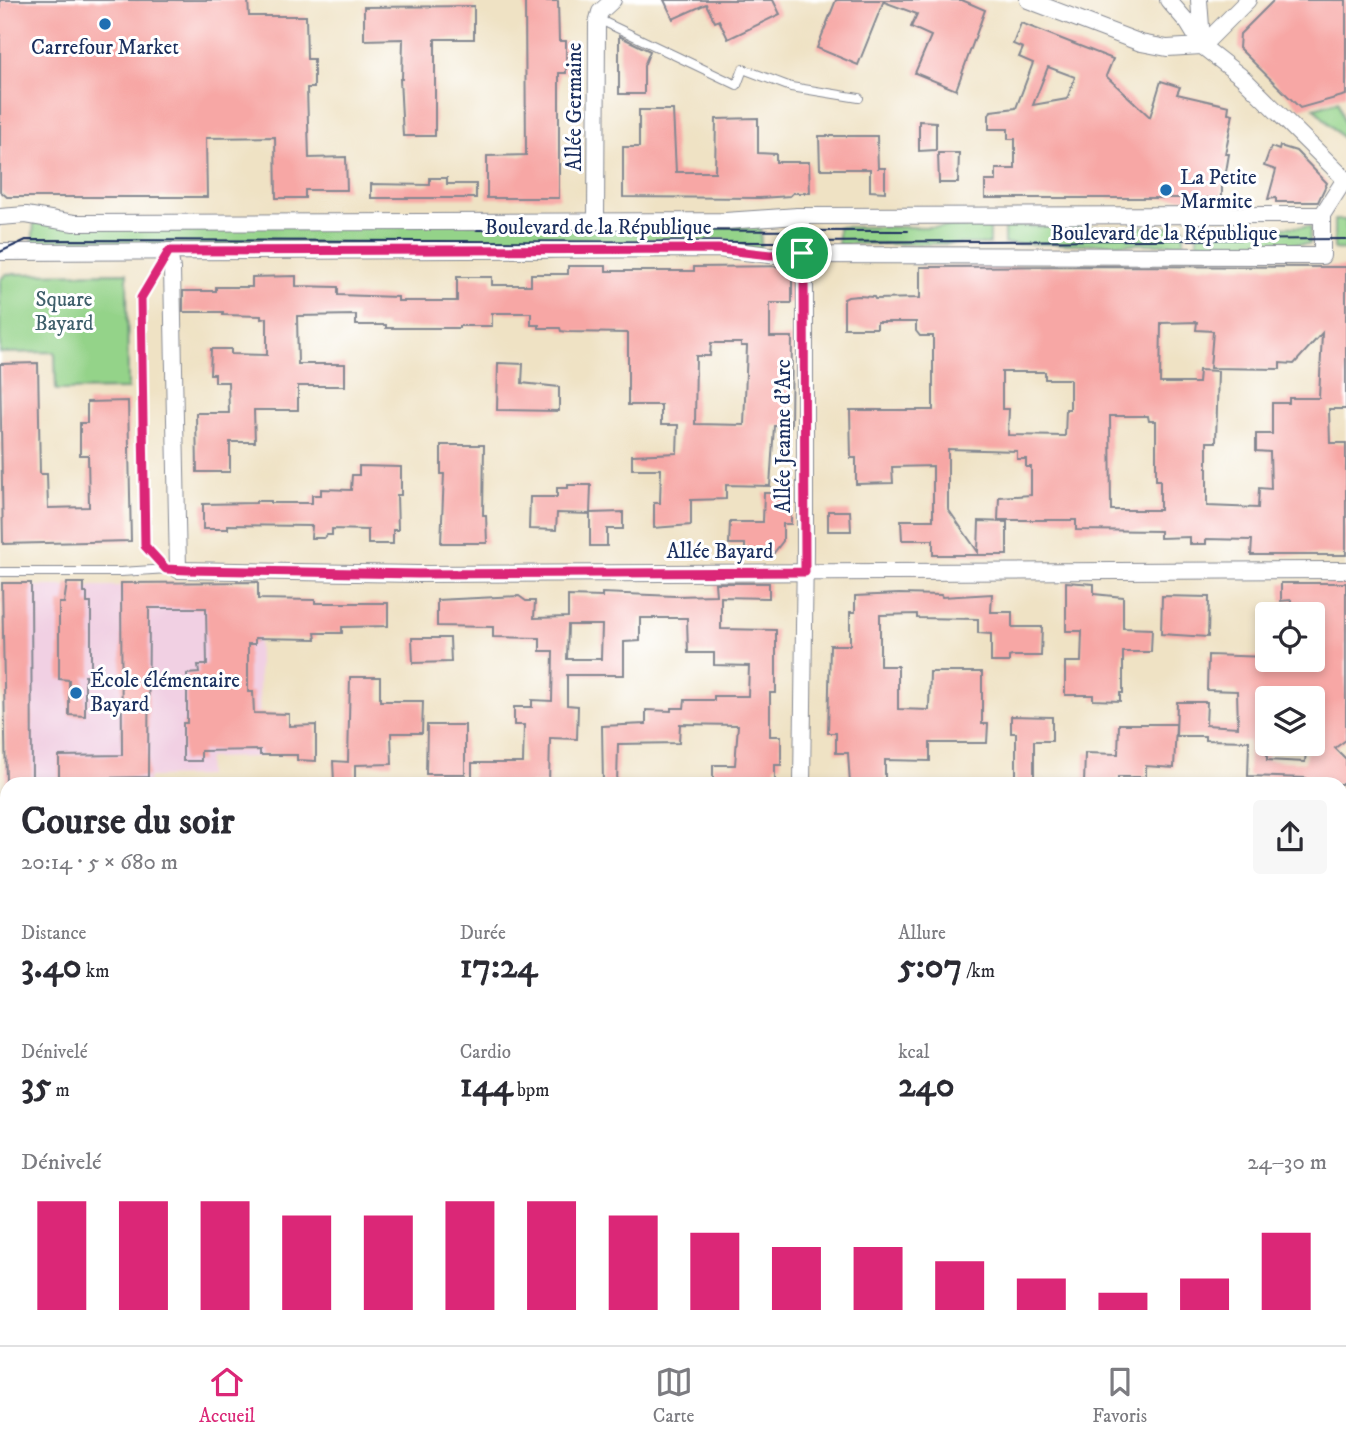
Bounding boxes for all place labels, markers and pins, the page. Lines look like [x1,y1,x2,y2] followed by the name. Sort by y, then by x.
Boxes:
[97,16,113,32] marker: Carrefour Market
[31,35,179,61] place label: Carrefour Market
[1180,165,1257,215] place label: La Petite Marmite
[1158,182,1174,198] marker: La Petite Marmite
[772,223,832,283] pin
[90,667,240,718] place label: École élémentaire Bayard
[68,685,84,701] marker: École élémentaire Bayard

